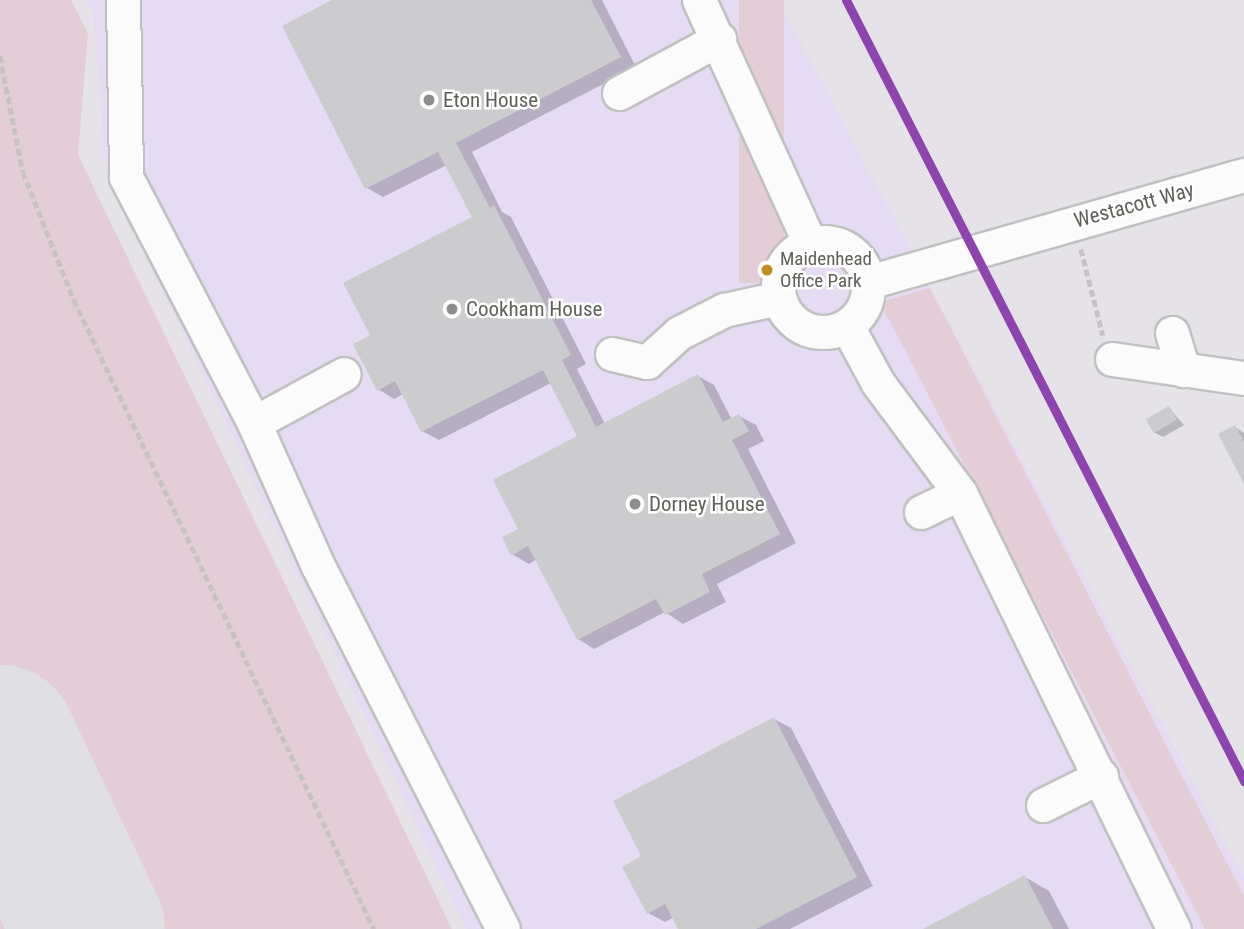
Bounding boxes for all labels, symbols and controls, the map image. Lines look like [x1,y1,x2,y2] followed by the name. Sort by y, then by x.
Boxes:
[443,87,538,113] place label: Eton House
[421,92,437,108] marker: Eton House
[1071,177,1197,233] street label: Westacott Way
[780,248,872,292] place label: Maidenhead Office Park
[760,263,774,277] marker: Maidenhead Office Park
[466,296,602,322] place label: Cookham House
[444,301,460,317] marker: Cookham House
[649,491,765,517] place label: Dorney House
[627,496,643,512] marker: Dorney House

